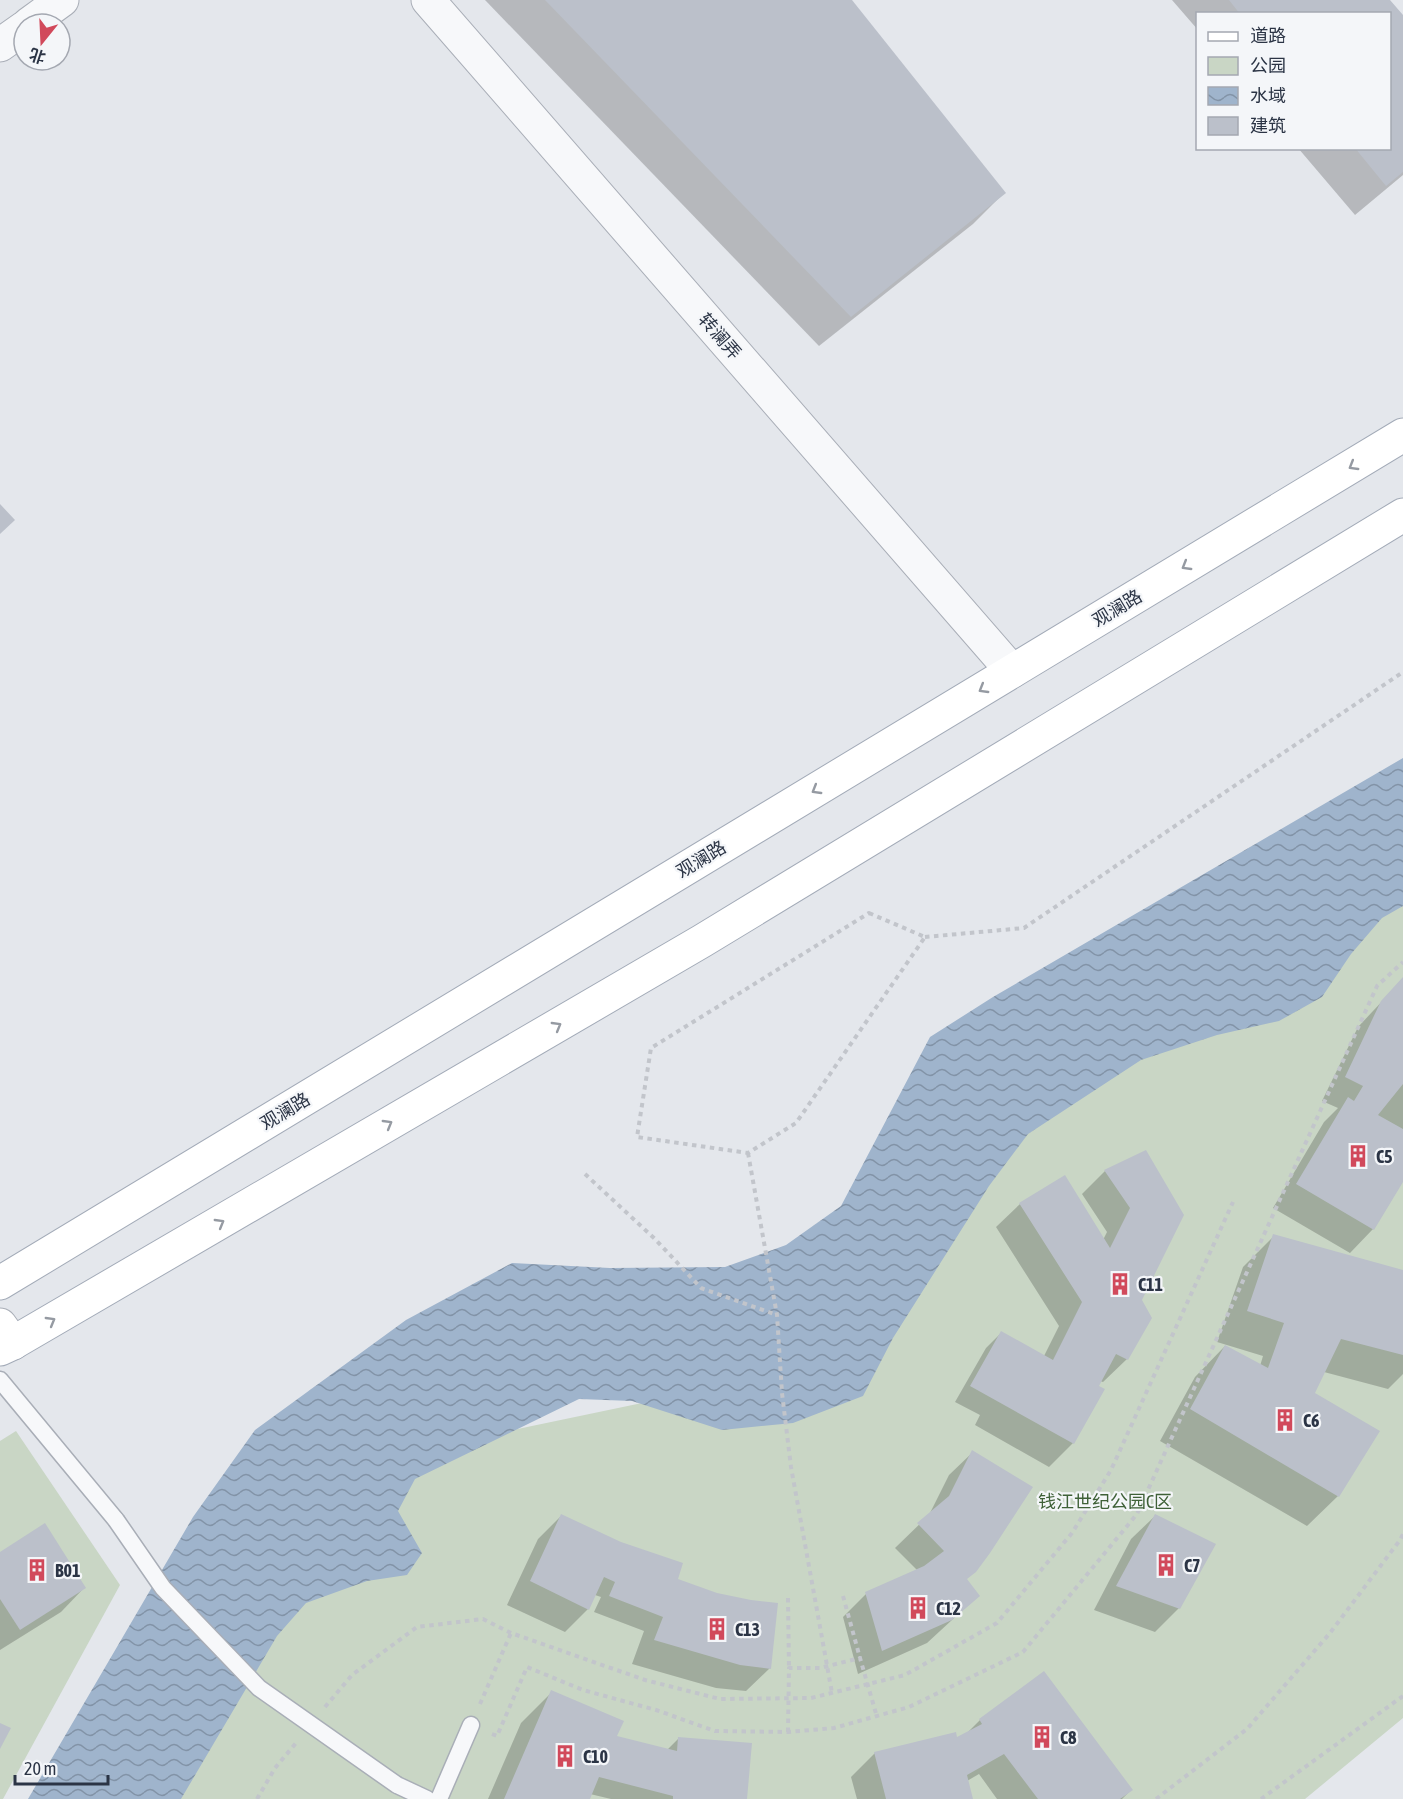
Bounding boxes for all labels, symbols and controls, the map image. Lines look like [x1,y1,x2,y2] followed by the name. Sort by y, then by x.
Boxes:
[12,12,72,72] north arrow
[1196,12,1391,150] legend
[1250,25,1286,46] text: 道路
[27,45,48,67] text: 北
[1250,55,1286,76] text: 公园
[1250,85,1286,106] text: 水域
[1250,115,1286,136] text: 建筑
[694,309,746,363] street label: 转澜弄
[1349,458,1359,470] one-way arrow
[1182,559,1192,571] one-way arrow
[1088,585,1146,631] street label: 观澜路
[979,682,989,693] one-way arrow
[812,782,822,794] one-way arrow
[672,836,730,882] street label: 观澜路
[551,1022,561,1033] one-way arrow
[256,1088,314,1134] street label: 观澜路
[382,1120,392,1132] one-way arrow
[1345,1143,1371,1169] building icon: C5
[1376,1146,1393,1167] place label: C5
[214,1218,224,1230] one-way arrow
[1107,1271,1133,1297] building icon: C11
[1138,1274,1163,1295] place label: C11
[45,1317,55,1328] one-way arrow
[1272,1407,1298,1433] building icon: C6
[1303,1410,1320,1431] place label: C6
[1038,1491,1172,1512] park label: 钱江世纪公园C区
[1153,1552,1179,1578] building icon: C7
[1184,1555,1201,1576] place label: C7
[24,1557,50,1583] building icon: B01
[55,1560,80,1581] place label: B01
[905,1595,931,1621] building icon: C12
[936,1598,961,1619] place label: C12
[704,1616,730,1642] building icon: C13
[735,1619,760,1640] place label: C13
[1029,1724,1055,1750] building icon: C8
[1060,1727,1077,1748] place label: C8
[552,1743,578,1769] building icon: C10
[583,1746,608,1767] place label: C10
[15,1748,108,1786] scale bar
[24,1758,56,1779] text: 20 m

